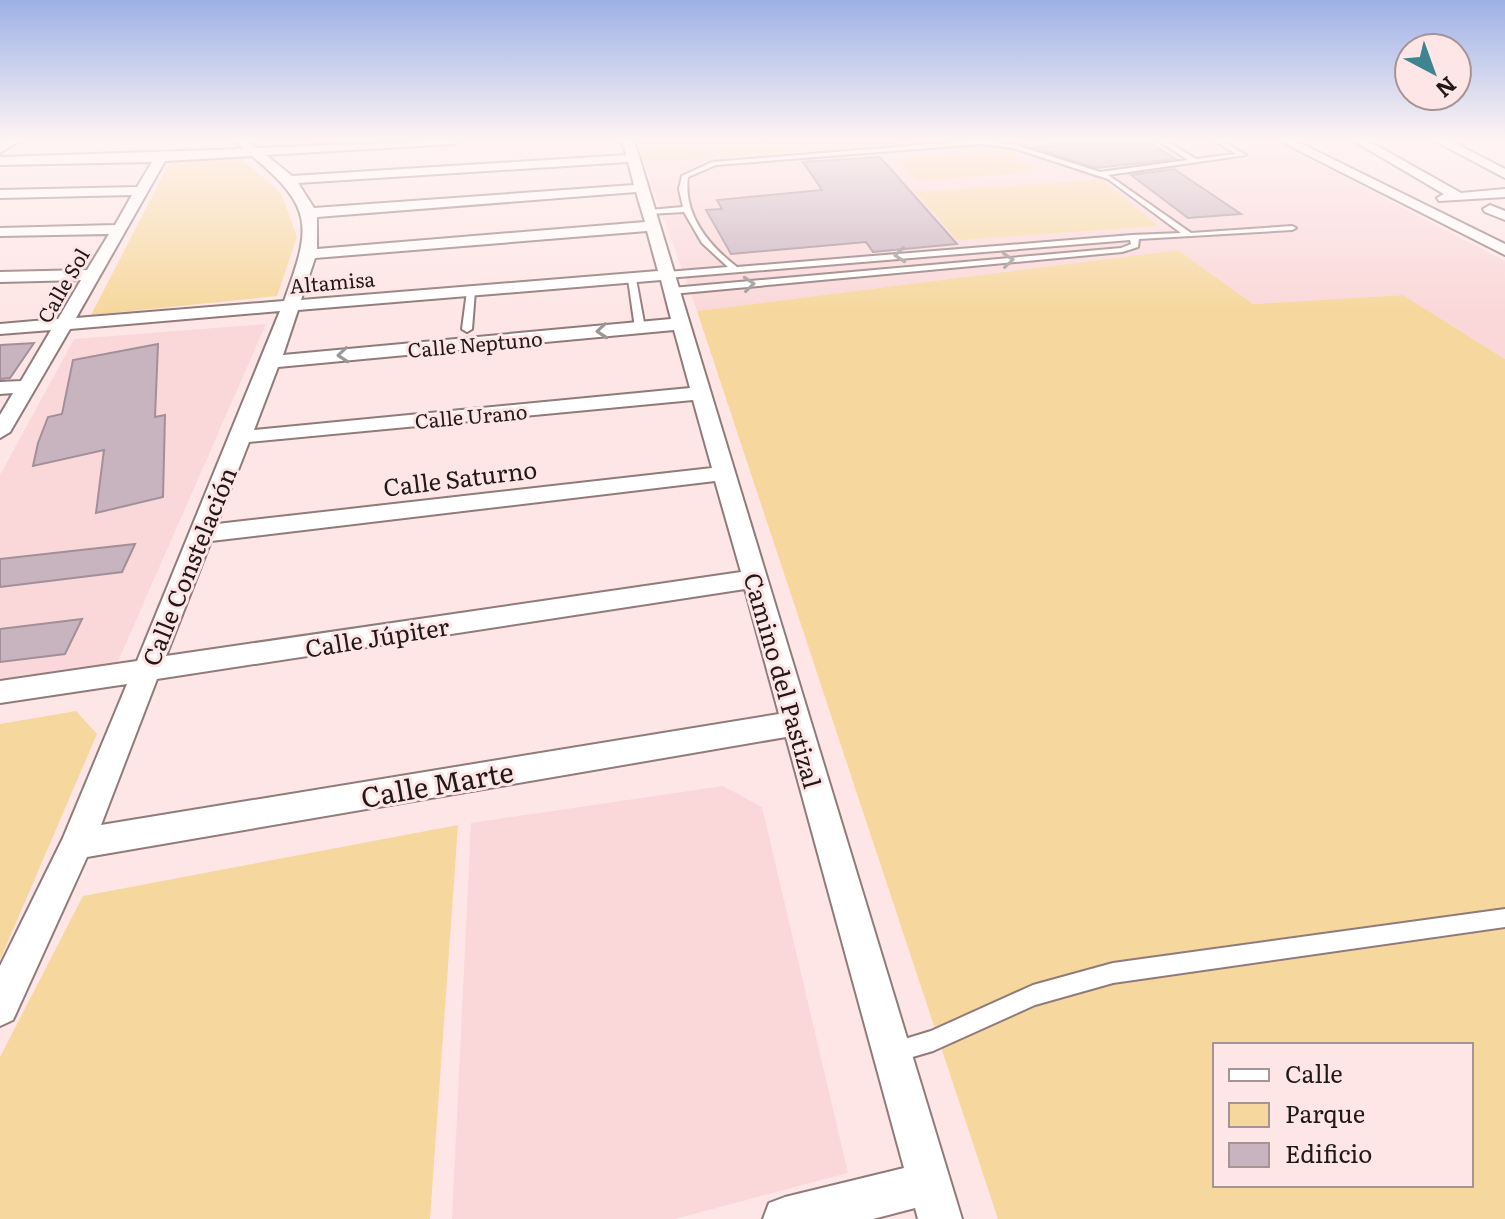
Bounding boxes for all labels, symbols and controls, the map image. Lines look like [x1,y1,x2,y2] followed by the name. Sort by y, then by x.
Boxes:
[1393,32,1473,112] north arrow
[1429,70,1465,107] text: N
[28,242,96,328] street label: Calle Sol
[893,246,906,263] one-way arrow
[1002,252,1015,269] one-way arrow
[288,262,376,300] street label: Altamisa
[743,276,756,293] one-way arrow
[406,322,544,364] street label: Calle Neptuno
[595,323,608,340] one-way arrow
[336,347,349,364] one-way arrow
[413,395,529,435] street label: Calle Urano
[381,450,539,504] street label: Calle Saturno
[132,461,244,671] street label: Calle Constelación
[737,568,831,792] street label: Camino del Pastizal
[302,607,452,665] street label: Calle Júpiter
[357,749,517,817] street label: Calle Marte
[1213,1043,1473,1187] legend
[1285,1055,1343,1090] text: Calle
[1285,1095,1365,1130] text: Parque
[1285,1135,1372,1170] text: Edificio

